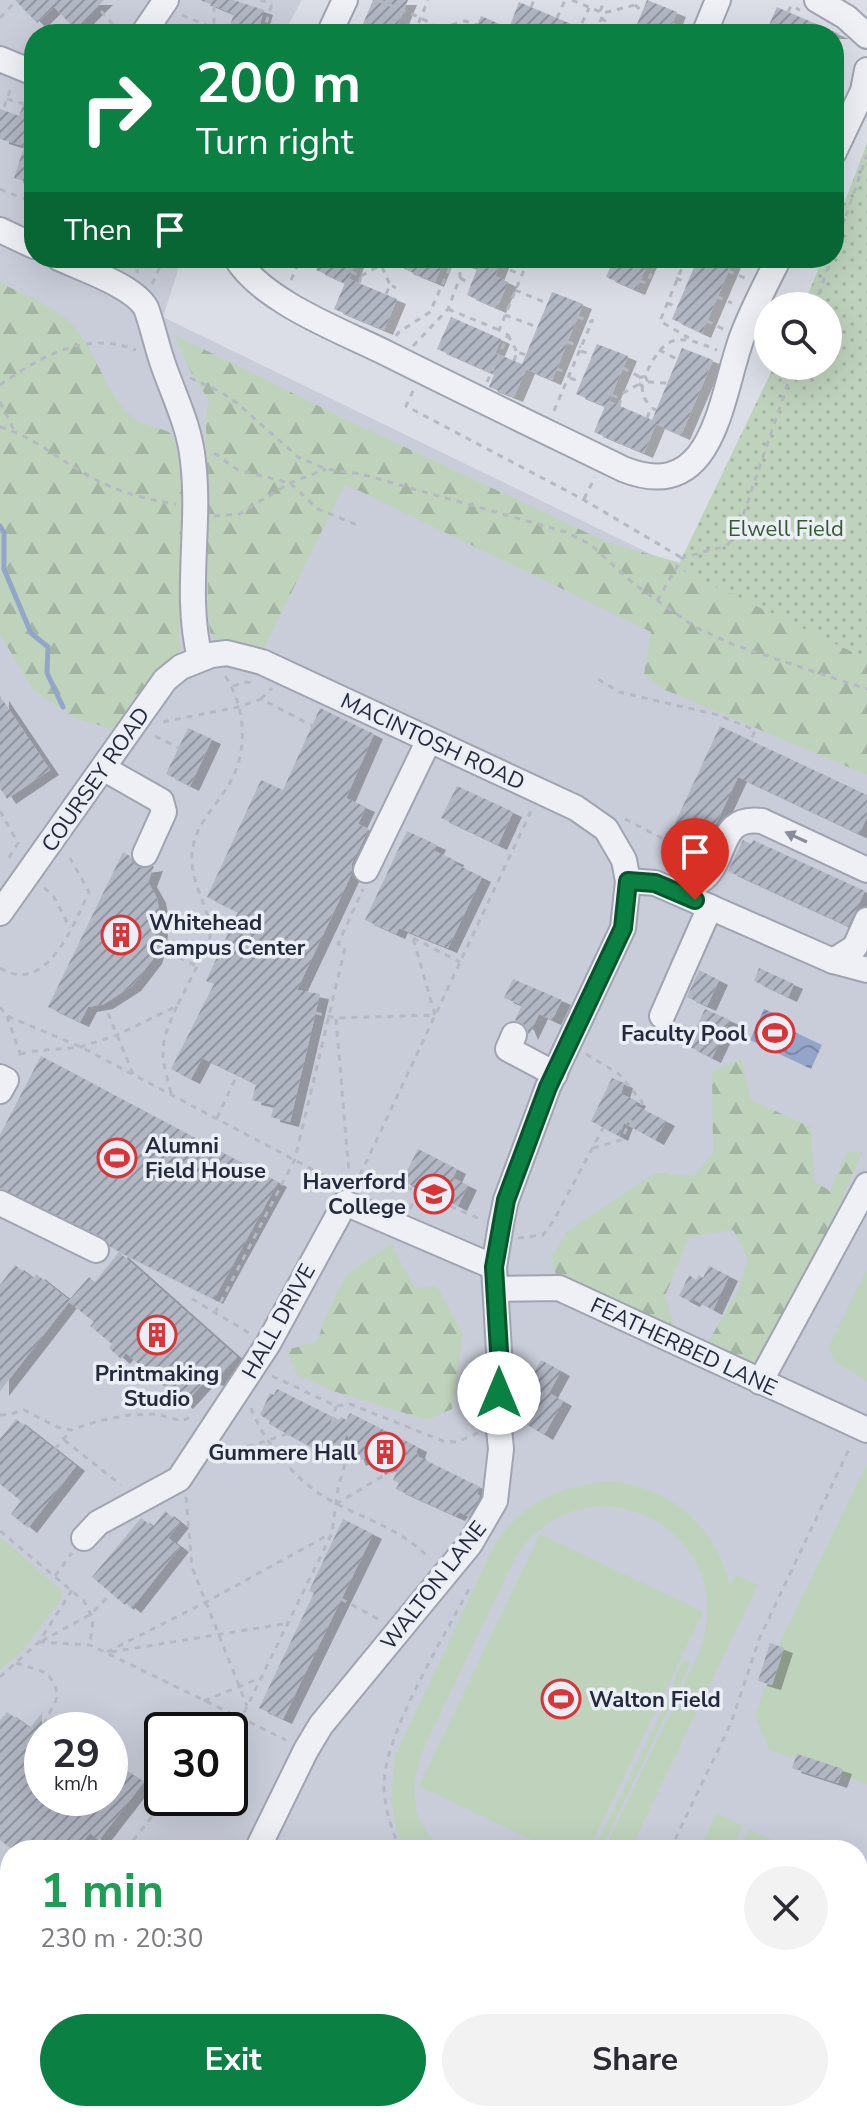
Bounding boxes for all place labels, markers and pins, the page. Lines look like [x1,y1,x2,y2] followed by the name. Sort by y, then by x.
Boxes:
[661,818,729,900] pin
[149,908,306,963] place label: Whitehead Campus Center
[100,914,142,956] building icon: Whitehead Campus Center
[754,1012,796,1054] sports icon: Faculty Pool
[621,1019,747,1049] place label: Faculty Pool
[145,1131,266,1186] place label: Alumni Field House
[96,1137,138,1179] sports icon: Alumni Field House
[302,1167,406,1222] place label: Haverford College
[413,1173,455,1215] school or university icon: Haverford College
[136,1314,178,1356] building icon: Printmaking Studio
[95,1359,219,1414] place label: Printmaking Studio
[364,1431,406,1473] building icon: Gummere Hall
[208,1438,357,1468] place label: Gummere Hall
[540,1678,582,1720] sports icon: Walton Field
[589,1685,721,1715] place label: Walton Field

